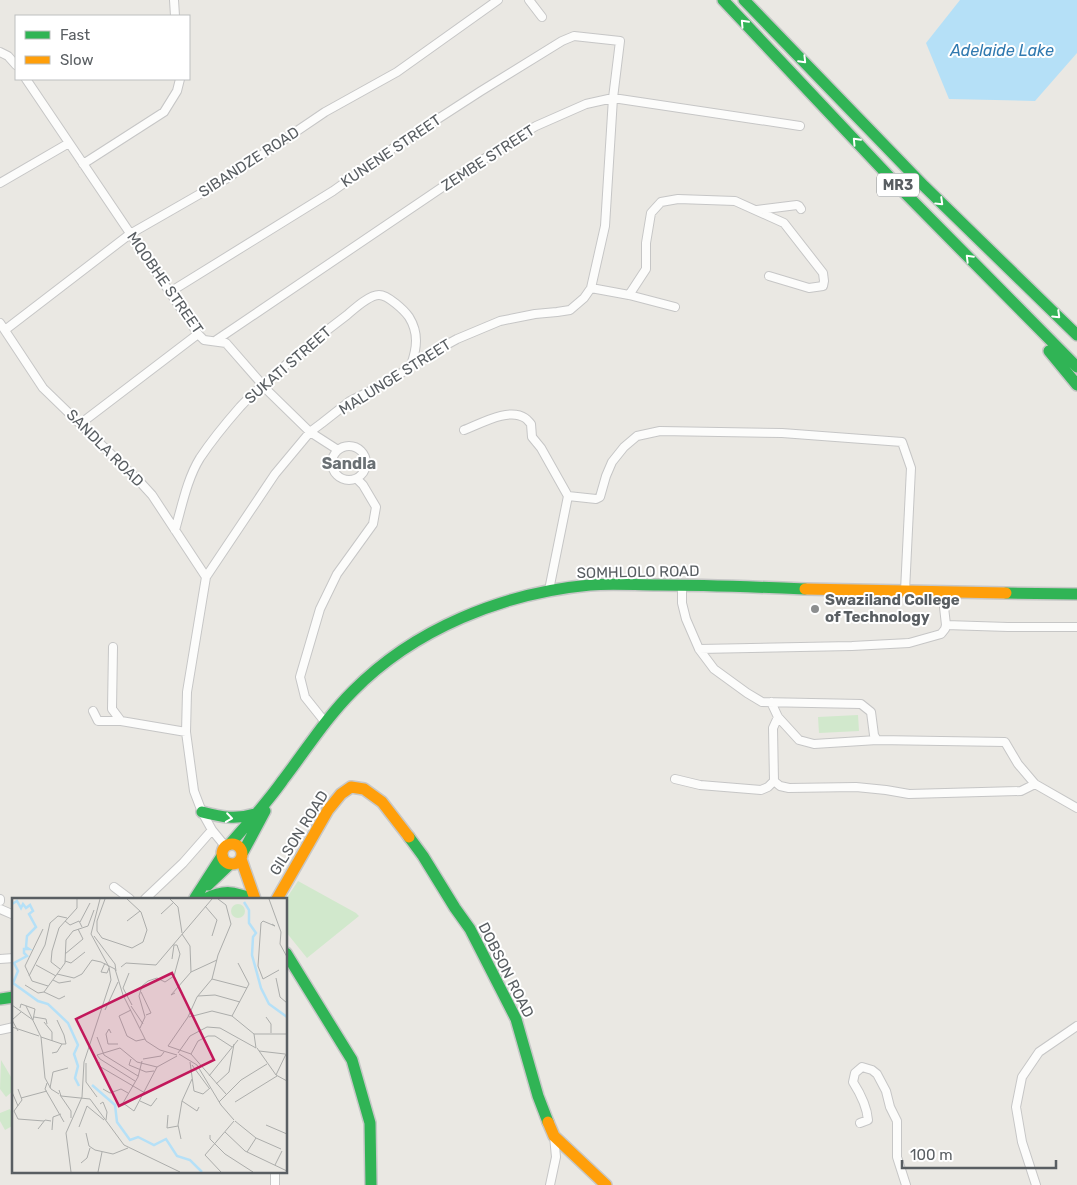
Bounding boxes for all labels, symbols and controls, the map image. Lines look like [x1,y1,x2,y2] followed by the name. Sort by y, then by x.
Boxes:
[15,15,190,80] legend
[741,20,750,29] one-way arrow
[60,26,90,44] text: Fast
[949,41,1054,60] water label: Adelaide Lake
[60,51,93,69] text: Slow
[797,54,806,63] one-way arrow
[338,111,445,191] street label: KUNENE STREET
[438,121,538,195] street label: ZEMBE STREET
[195,123,303,201] street label: SIBANDZE ROAD
[853,138,862,147] one-way arrow
[877,174,919,196] road number: MR3
[934,196,943,205] one-way arrow
[123,229,207,338] street label: MQOBHE STREET
[966,255,975,264] one-way arrow
[1051,309,1060,318] one-way arrow
[241,322,335,408] street label: SUKATI STREET
[336,335,455,419] street label: MALUNGE STREET
[63,406,147,490] street label: SANDLA ROAD
[322,454,376,473] district label: Sandla
[576,562,700,582] street label: SOMHLOLO ROAD
[825,591,960,626] place label: Swaziland College of Technology
[809,603,821,615] marker: Swaziland College of Technology
[266,787,332,879] street label: GILSON ROAD
[224,812,233,822] one-way arrow
[12,898,288,1172] inset map
[474,919,538,1021] street label: DOBSON ROAD
[902,1138,1056,1170] scale bar
[910,1146,952,1164] text: 100 m

